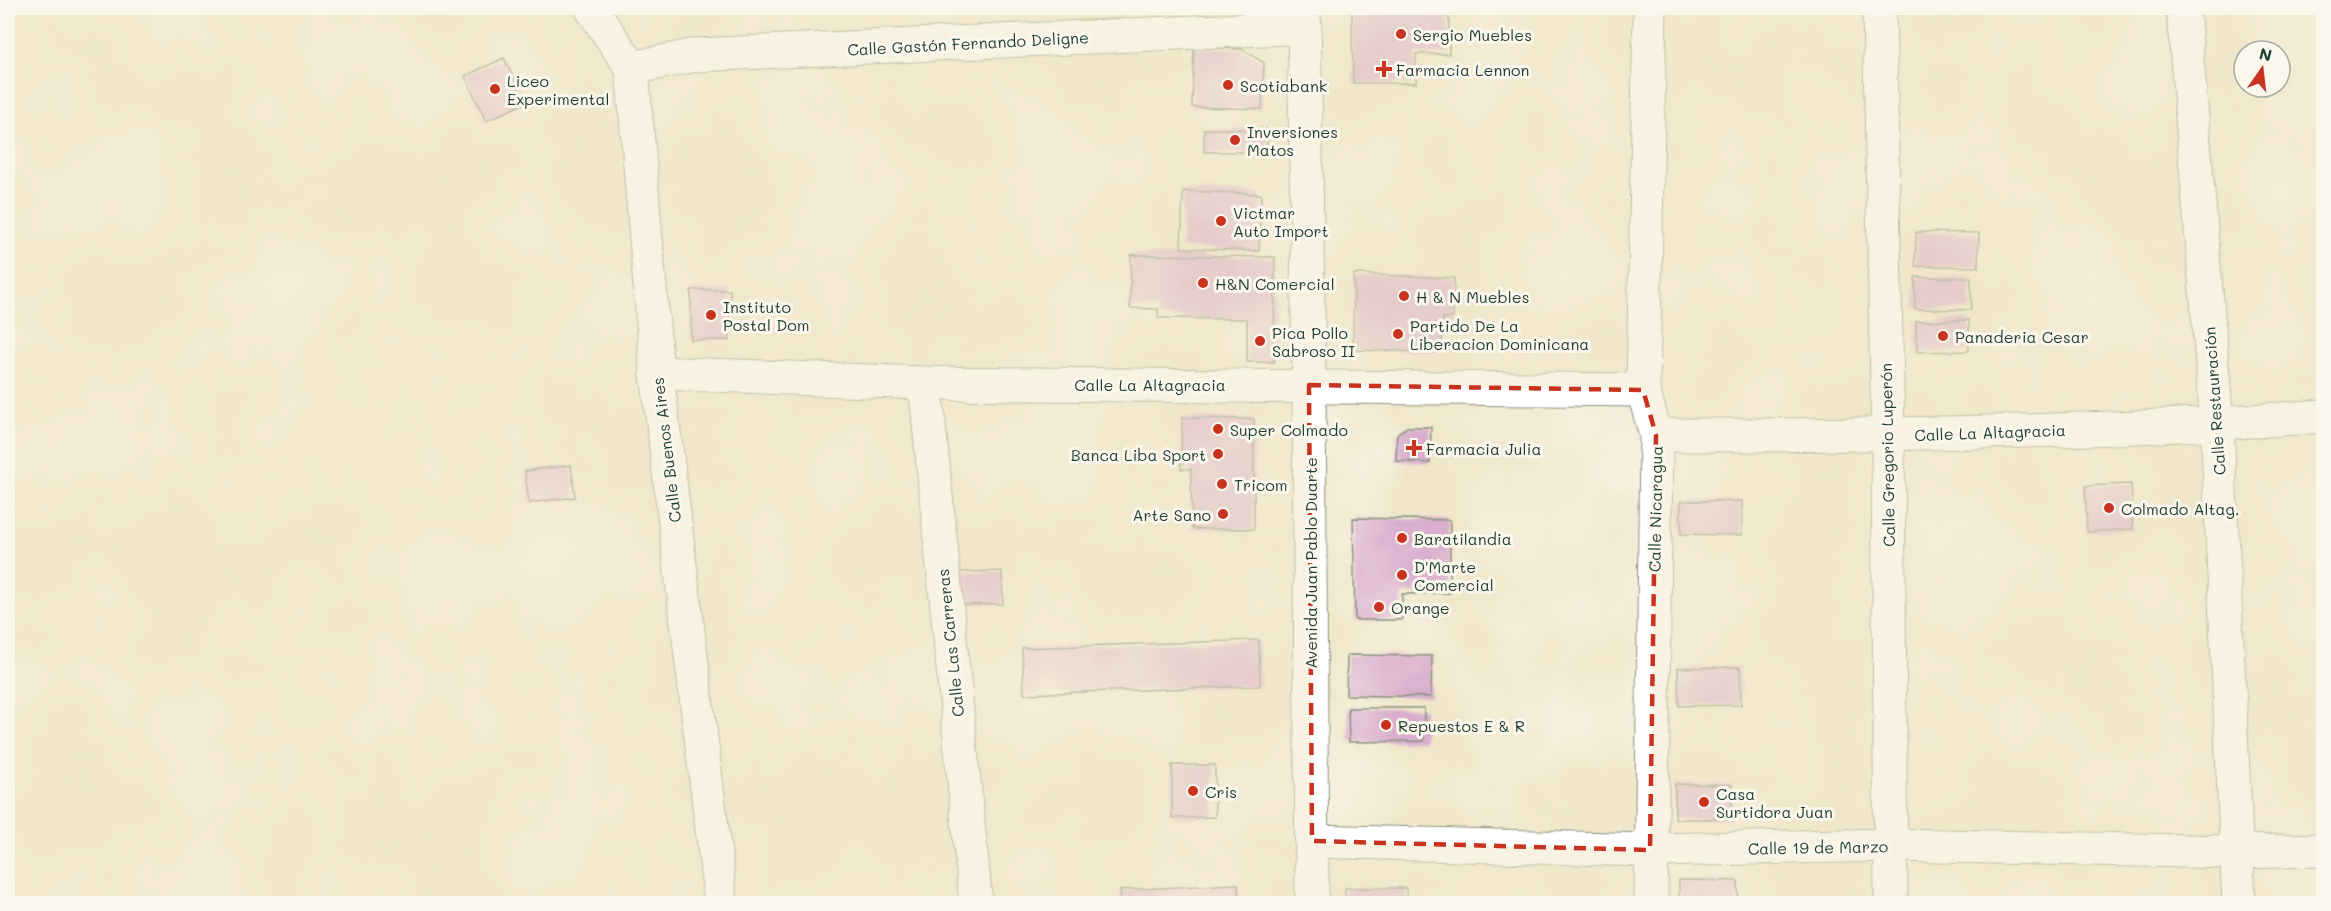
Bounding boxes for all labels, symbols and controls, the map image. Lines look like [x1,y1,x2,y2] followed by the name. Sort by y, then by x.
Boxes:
[1413,24,1532,45] place label: Sergio Muebles
[847,26,1089,60] street label: Calle Gastón Fernando Deligne
[1394,27,1408,41] marker: Sergio Muebles
[2232,39,2292,99] north arrow
[2257,42,2274,66] text: N
[1396,59,1529,80] place label: Farmacia Lennon
[1377,62,1391,76] marker: Farmacia Lennon
[507,70,610,109] place label: Liceo Experimental
[1240,75,1327,96] place label: Scotiabank
[1221,78,1235,92] marker: Scotiabank
[488,82,502,96] marker: Liceo Experimental
[1247,121,1338,160] place label: Inversiones Matos
[1228,133,1242,147] marker: Inversiones Matos
[1233,202,1329,241] place label: Victmar Auto Import
[1214,214,1228,228] marker: Victmar Auto Import
[1215,273,1335,294] place label: H&N Comercial
[1196,276,1210,290] marker: H&N Comercial
[1416,286,1529,307] place label: H & N Muebles
[1397,289,1411,303] marker: H & N Muebles
[723,296,809,335] place label: Instituto Postal Dom
[704,308,718,322] marker: Instituto Postal Dom
[1410,315,1589,354] place label: Partido De La Liberacion Dominicana
[1272,322,1355,361] place label: Pica Pollo Sabroso II
[1955,326,2089,347] place label: Panaderia Cesar
[2198,326,2230,476] street label: Calle Restauración
[1391,327,1405,341] marker: Partido De La Liberacion Dominicana
[1936,329,1950,343] marker: Panaderia Cesar
[1253,334,1267,348] marker: Pica Pollo Sabroso II
[1875,363,1899,547] street label: Calle Gregorio Luperón
[1074,374,1226,395] street label: Calle La Altagracia
[647,376,685,524] street label: Calle Buenos Aires
[1230,419,1348,440] place label: Super Colmado
[1914,419,2066,445] street label: Calle La Altagracia
[1211,422,1225,436] marker: Super Colmado
[1426,438,1542,459] place label: Farmacia Julia
[1407,441,1421,455] marker: Farmacia Julia
[1071,444,1206,465] place label: Banca Liba Sport
[1643,446,1667,572] street label: Calle Nicaragua
[1211,447,1225,461] marker: Banca Liba Sport
[1300,457,1321,669] street label: Avenida Juan Pablo Duarte
[1234,474,1288,495] place label: Tricom
[1215,477,1229,491] marker: Tricom
[2121,498,2240,519] place label: Colmado Altag.
[2102,501,2116,515] marker: Colmado Altag.
[1133,504,1211,525] place label: Arte Sano
[1216,507,1230,521] marker: Arte Sano
[1414,528,1512,549] place label: Baratilandia
[1395,531,1409,545] marker: Baratilandia
[1414,556,1494,595] place label: D'Marte Comercial
[932,568,968,718] street label: Calle Las Carreras
[1395,568,1409,582] marker: D'Marte Comercial
[1391,597,1450,618] place label: Orange
[1372,600,1386,614] marker: Orange
[1398,715,1525,736] place label: Repuestos E & R
[1379,718,1393,732] marker: Repuestos E & R
[1205,781,1237,802] place label: Cris
[1716,783,1833,822] place label: Casa Surtidora Juan
[1186,784,1200,798] marker: Cris
[1697,795,1711,809] marker: Casa Surtidora Juan
[1748,835,1888,859] street label: Calle 19 de Marzo

